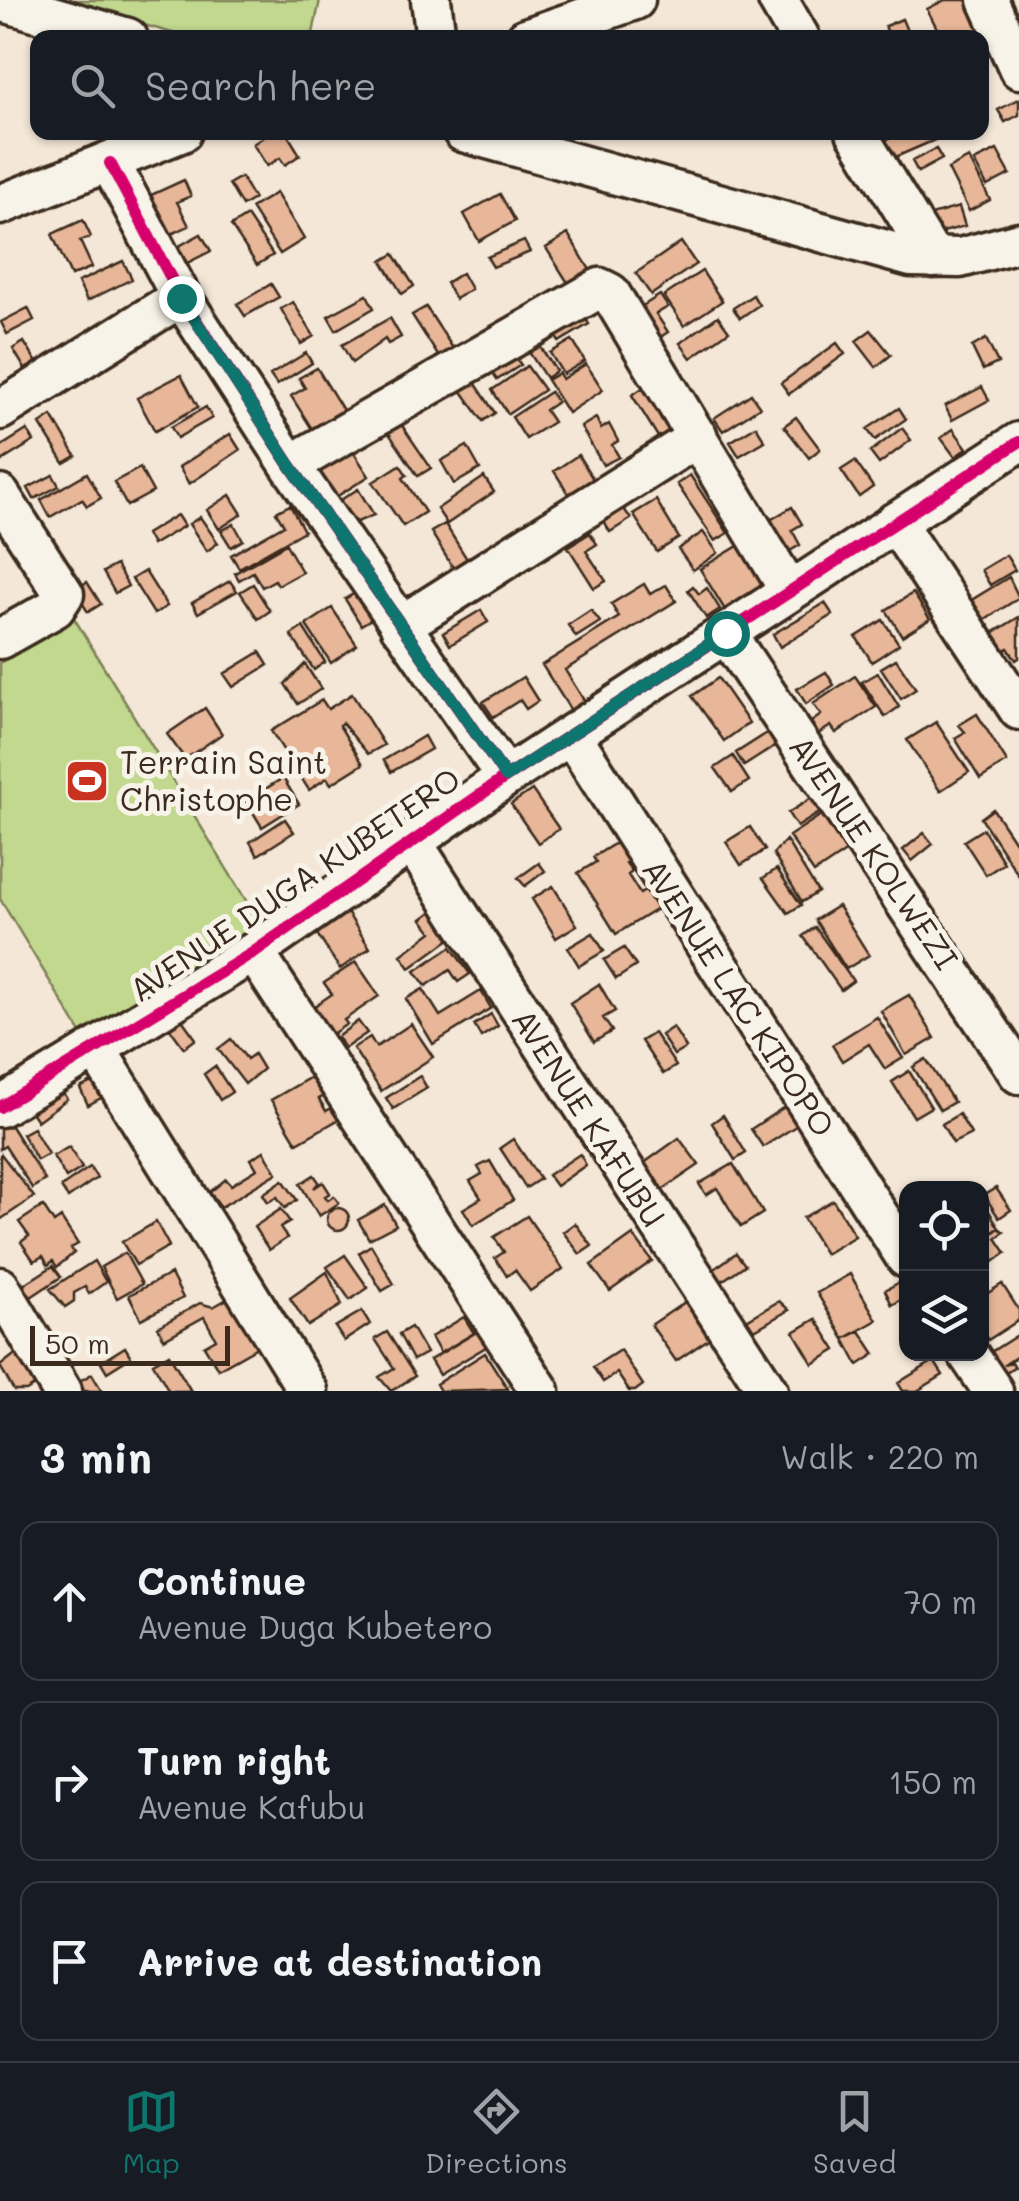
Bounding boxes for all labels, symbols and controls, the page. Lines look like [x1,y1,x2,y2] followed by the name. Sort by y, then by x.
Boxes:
[30,30,989,140] search box
[65,58,120,113] icon: search
[145,60,376,110] text: Search here
[159,276,205,322] route end
[704,611,750,657] route start
[781,727,969,977] street label: AVENUE KOLWEZI
[120,740,327,819] place label: Terrain Saint Christophe
[120,757,467,1010] street label: AVENUE DUGA KUBETERO
[64,758,110,804] sports icon: Terrain Saint Christophe
[634,850,845,1144] street label: AVENUE LAC KIPOPO
[503,1000,676,1234] street label: AVENUE KAFUBU
[899,1181,989,1361] map controls
[899,1181,989,1271] button: locate
[899,1271,989,1361] button: layers
[30,1321,230,1366] scale bar
[45,1325,110,1361] text: 50 m
[40,1429,152,1484] text: 3 min
[780,1435,979,1477] text: Walk · 220 m
[137,1555,306,1605] text: Continue
[42,1574,97,1629] icon: ahead
[904,1580,977,1622] text: 70 m
[137,1605,492,1647] text: Avenue Duga Kubetero
[137,1735,331,1785] text: Turn right
[42,1754,97,1809] icon: right
[889,1760,977,1802] text: 150 m
[137,1785,365,1827] text: Avenue Kafubu
[42,1934,97,1989] icon: arrive
[137,1936,542,1986] text: Arrive at destination
[123,2084,180,2180] tab: Map
[425,2084,568,2180] tab: Directions
[813,2084,896,2180] tab: Saved

